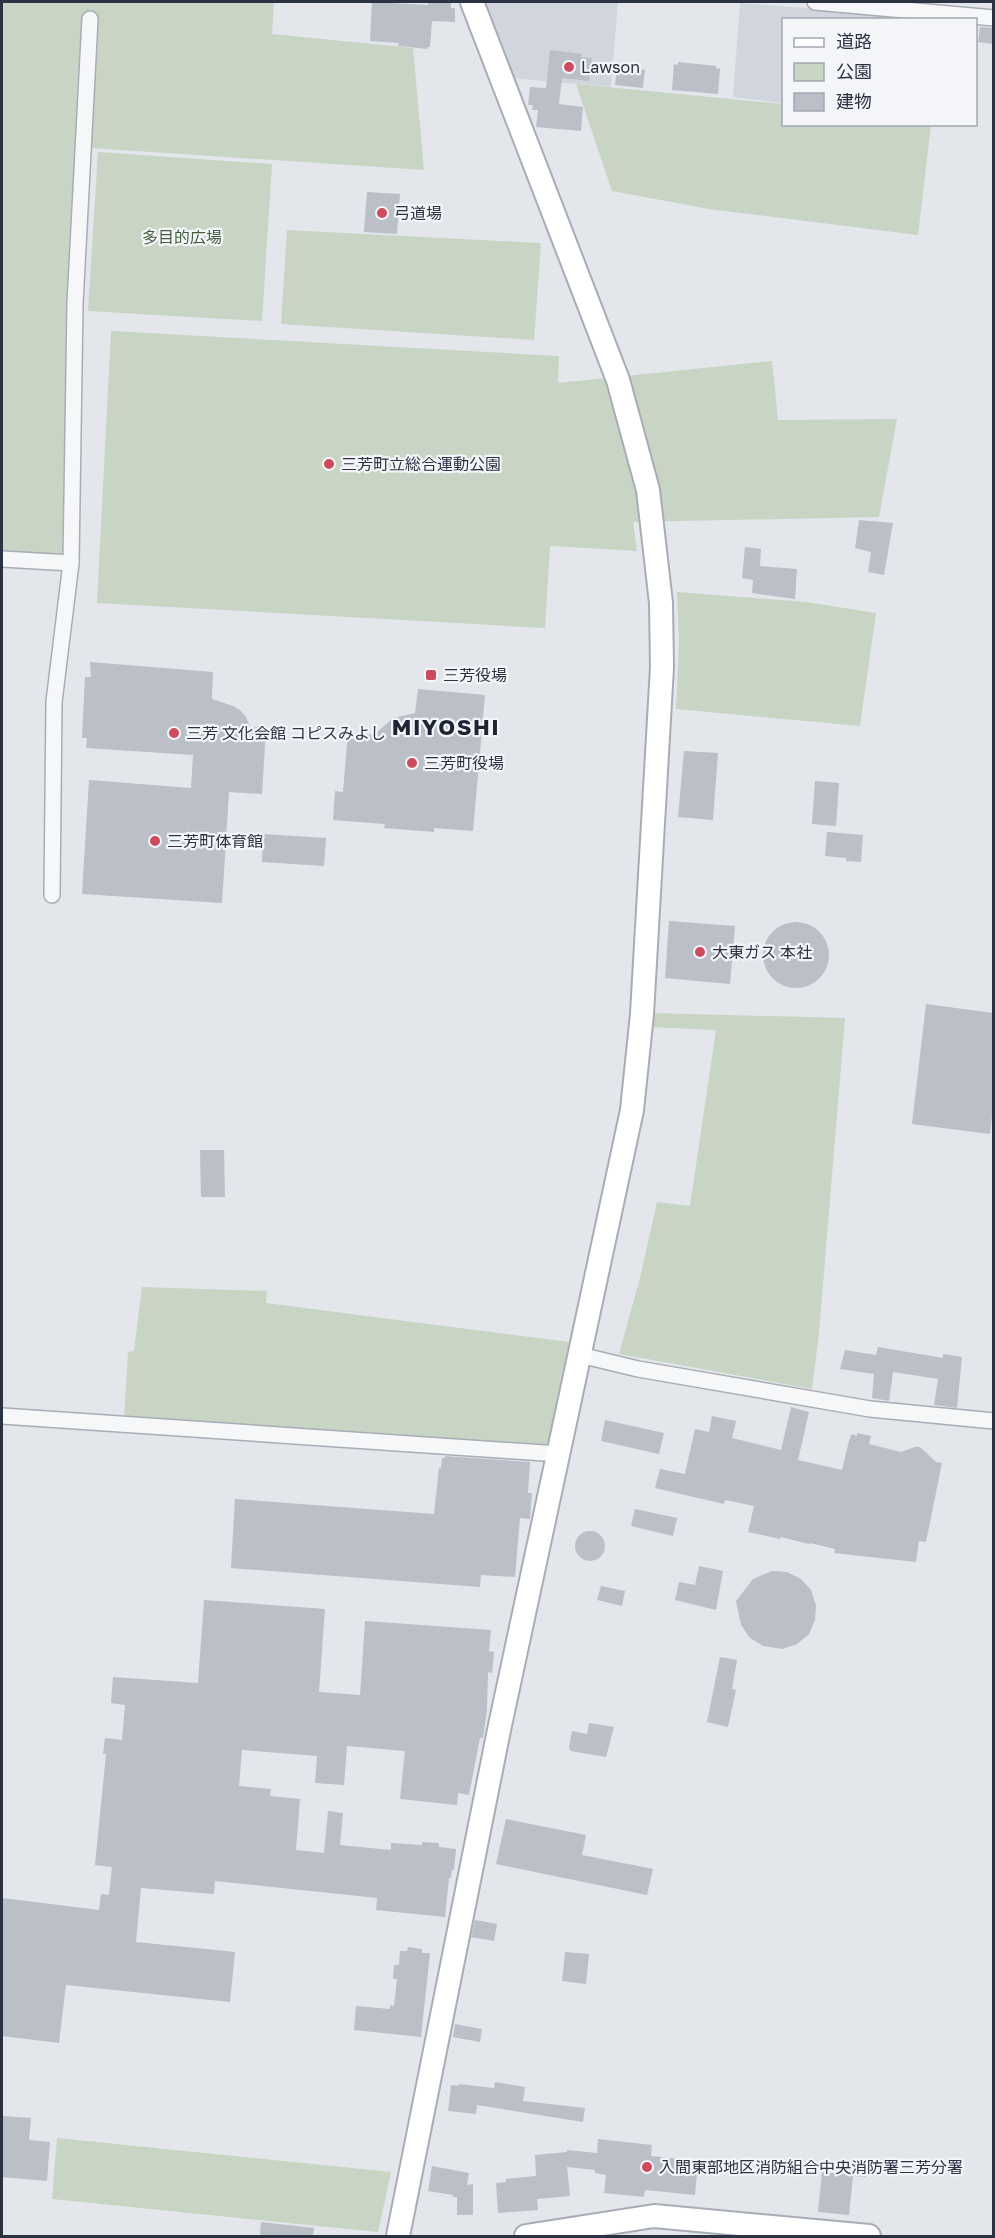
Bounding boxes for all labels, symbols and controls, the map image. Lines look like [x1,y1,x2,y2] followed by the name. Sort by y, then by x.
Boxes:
[782,18,977,126] legend
[836,30,872,52] text: 道路
[581,57,640,77] place label: Lawson
[562,60,576,74] marker: Lawson
[836,60,872,82] text: 公園
[836,90,872,112] text: 建物
[394,203,442,223] place label: 弓道場
[375,206,389,220] marker: 弓道場
[142,227,222,247] park label: 多目的広場
[341,454,501,474] place label: 三芳町立総合運動公園
[322,457,336,471] marker: 三芳町立総合運動公園
[443,665,507,685] place label: 三芳役場
[424,668,438,682] marker: 三芳役場
[392,713,500,740] district label: MIYOSHI
[186,723,386,743] place label: 三芳 文化会館 コピスみよし
[167,726,181,740] marker: 三芳 文化会館 コピスみよし
[424,753,504,773] place label: 三芳町役場
[405,756,419,770] marker: 三芳町役場
[167,831,263,851] place label: 三芳町体育館
[148,834,162,848] marker: 三芳町体育館
[712,942,812,962] place label: 大東ガス 本社
[693,945,707,959] marker: 大東ガス 本社
[659,2157,963,2177] place label: 入間東部地区消防組合中央消防署三芳分署
[640,2160,654,2174] marker: 入間東部地区消防組合中央消防署三芳分署

